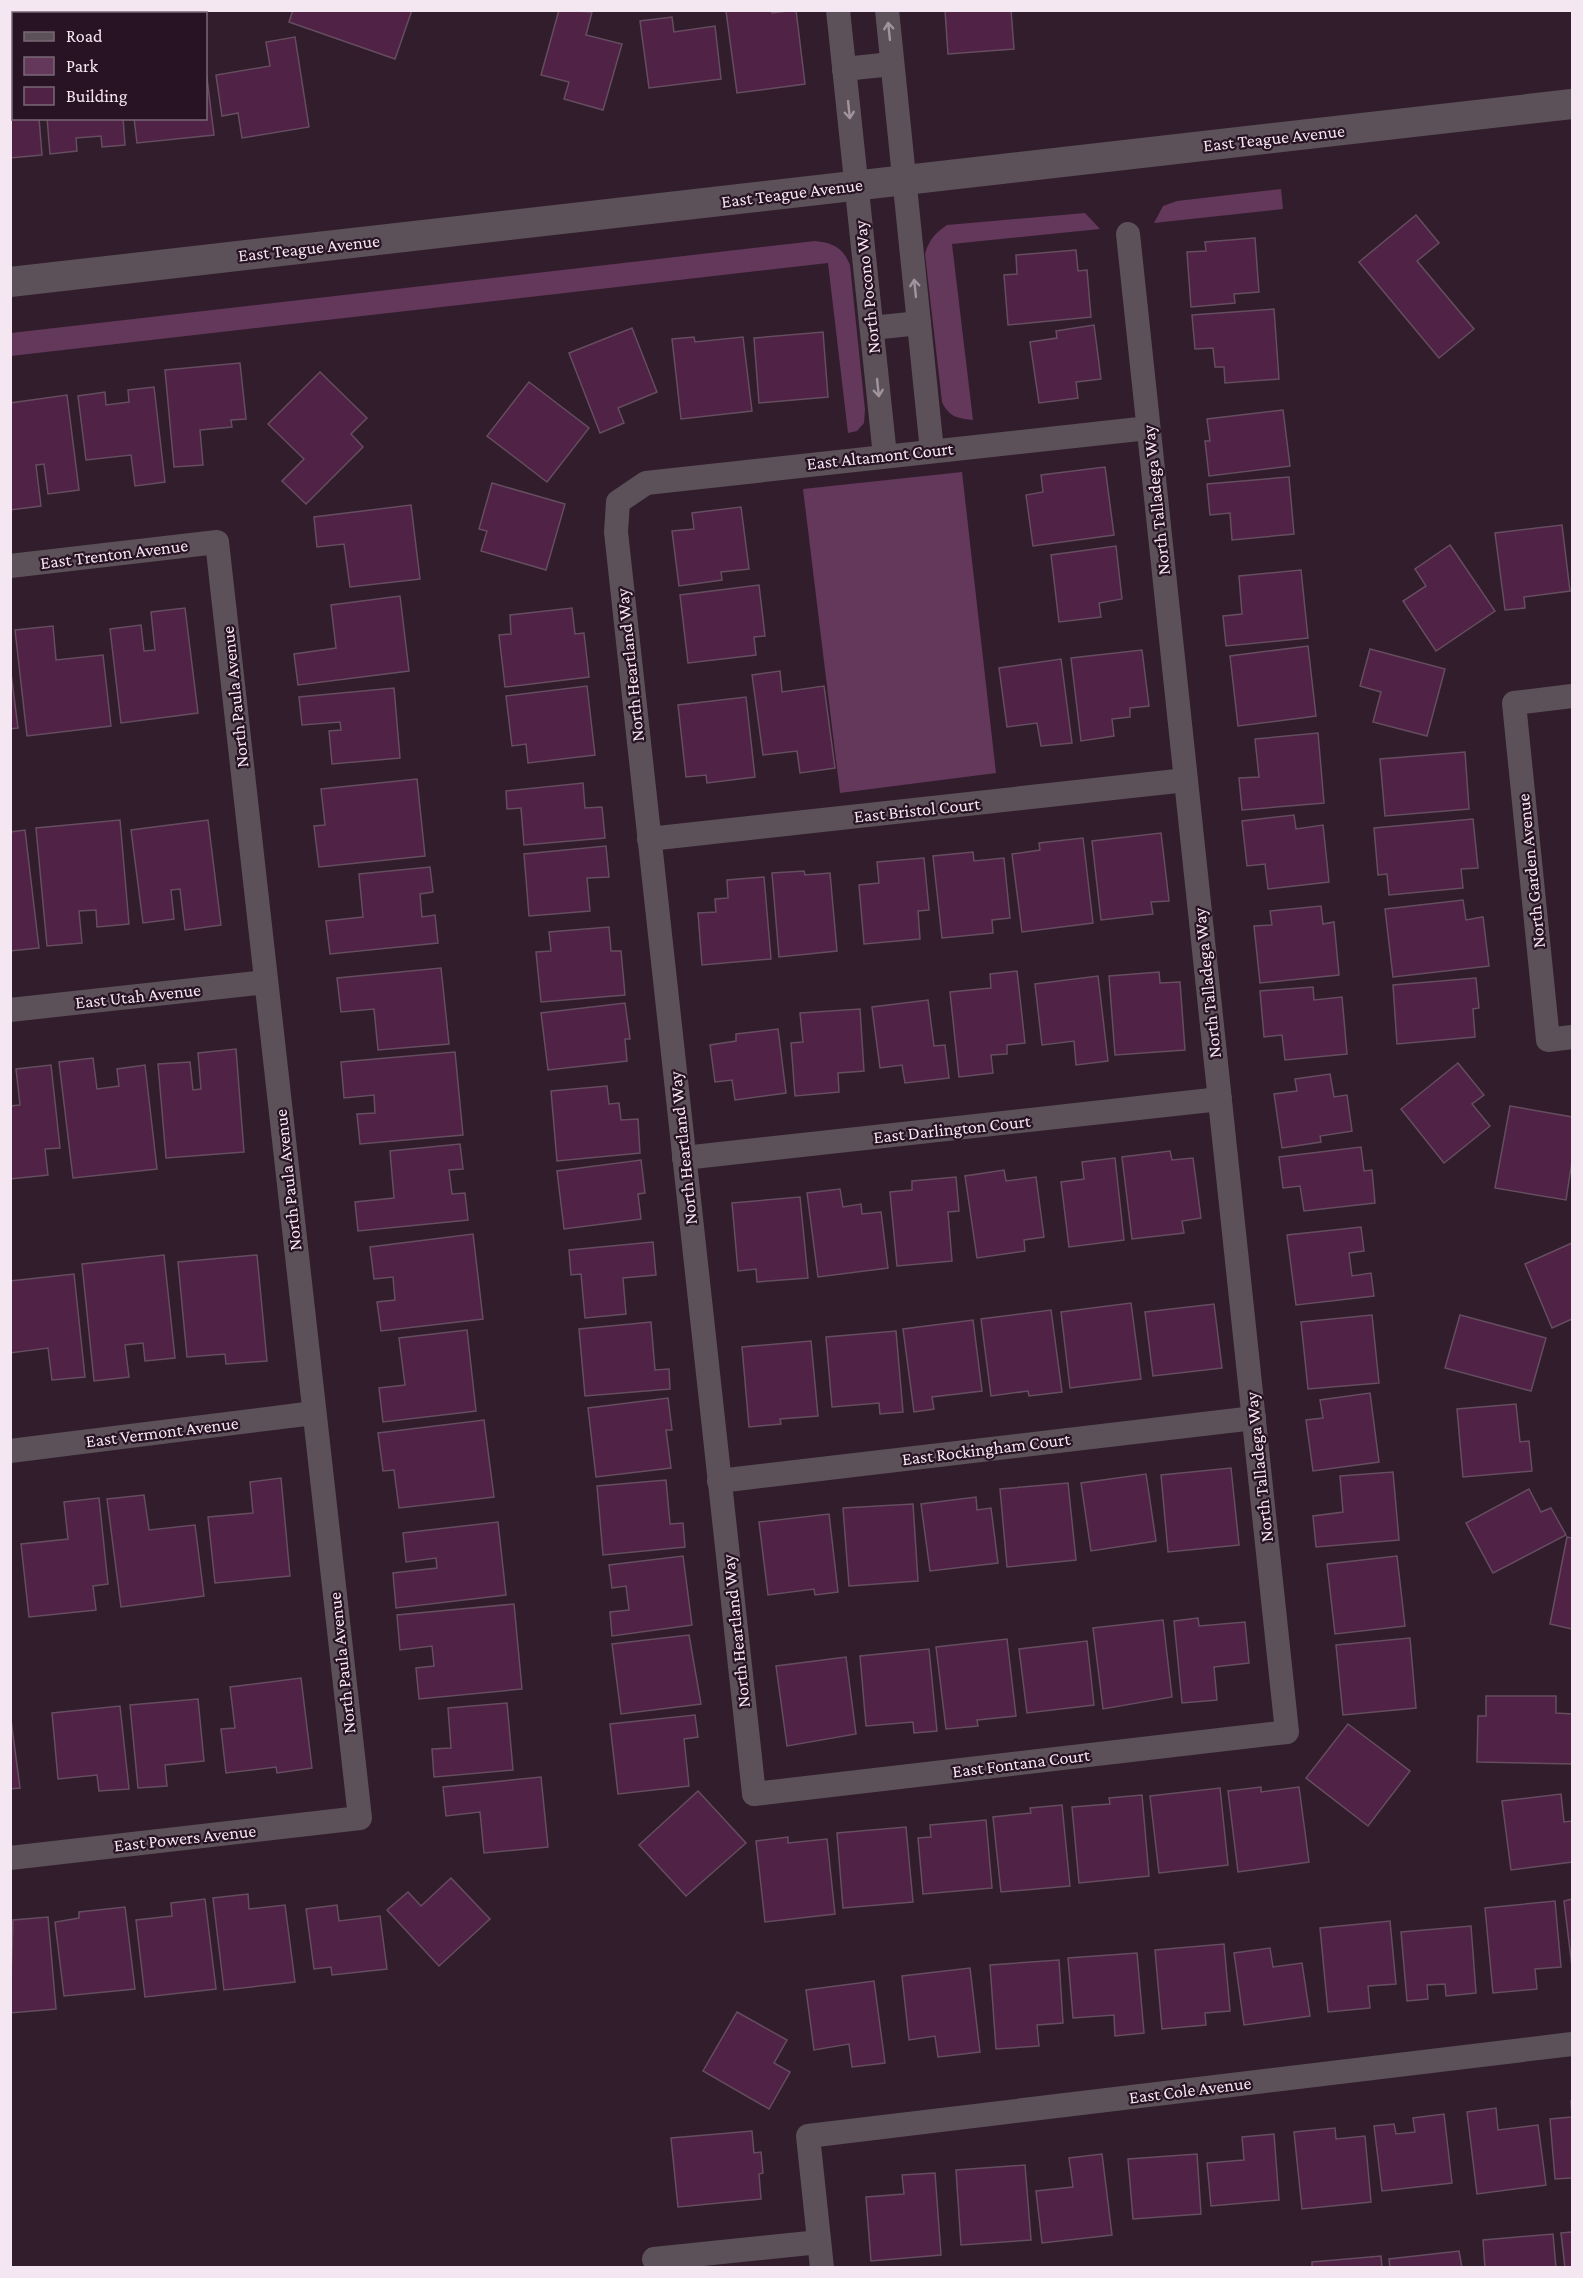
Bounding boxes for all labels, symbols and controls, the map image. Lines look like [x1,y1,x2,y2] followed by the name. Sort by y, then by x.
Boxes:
[12,12,207,120] legend
[883,22,894,42] one-way arrow
[66,26,103,46] text: Road
[66,56,98,76] text: Park
[66,86,128,106] text: Building
[844,100,855,120] one-way arrow
[1202,121,1346,155] street label: East Teague Avenue
[720,174,864,212] street label: East Teague Avenue
[850,219,884,355] street label: North Pocono Way
[237,231,381,265] street label: East Teague Avenue
[909,279,920,299] one-way arrow
[873,377,884,397] one-way arrow
[1138,423,1174,576] street label: North Talladega Way
[806,438,955,474] street label: East Altamont Court
[39,535,189,573] street label: East Trenton Avenue
[612,587,648,743] street label: North Heartland Way
[218,625,252,769] street label: North Paula Avenue
[853,793,982,827] street label: East Bristol Court
[1513,793,1549,949] street label: North Garden Avenue
[1189,906,1225,1059] street label: North Talladega Way
[74,979,202,1013] street label: East Utah Avenue
[665,1070,701,1226] street label: North Heartland Way
[271,1108,305,1252] street label: North Paula Avenue
[872,1111,1033,1147] street label: East Darlington Court
[1241,1390,1277,1543] street label: North Talladega Way
[84,1413,240,1451] street label: East Vermont Avenue
[901,1429,1072,1469] street label: East Rockingham Court
[718,1553,754,1709] street label: North Heartland Way
[325,1591,359,1735] street label: North Paula Avenue
[951,1745,1092,1781] street label: East Fontana Court
[113,1821,257,1855] street label: East Powers Avenue
[1128,2073,1252,2107] street label: East Cole Avenue

